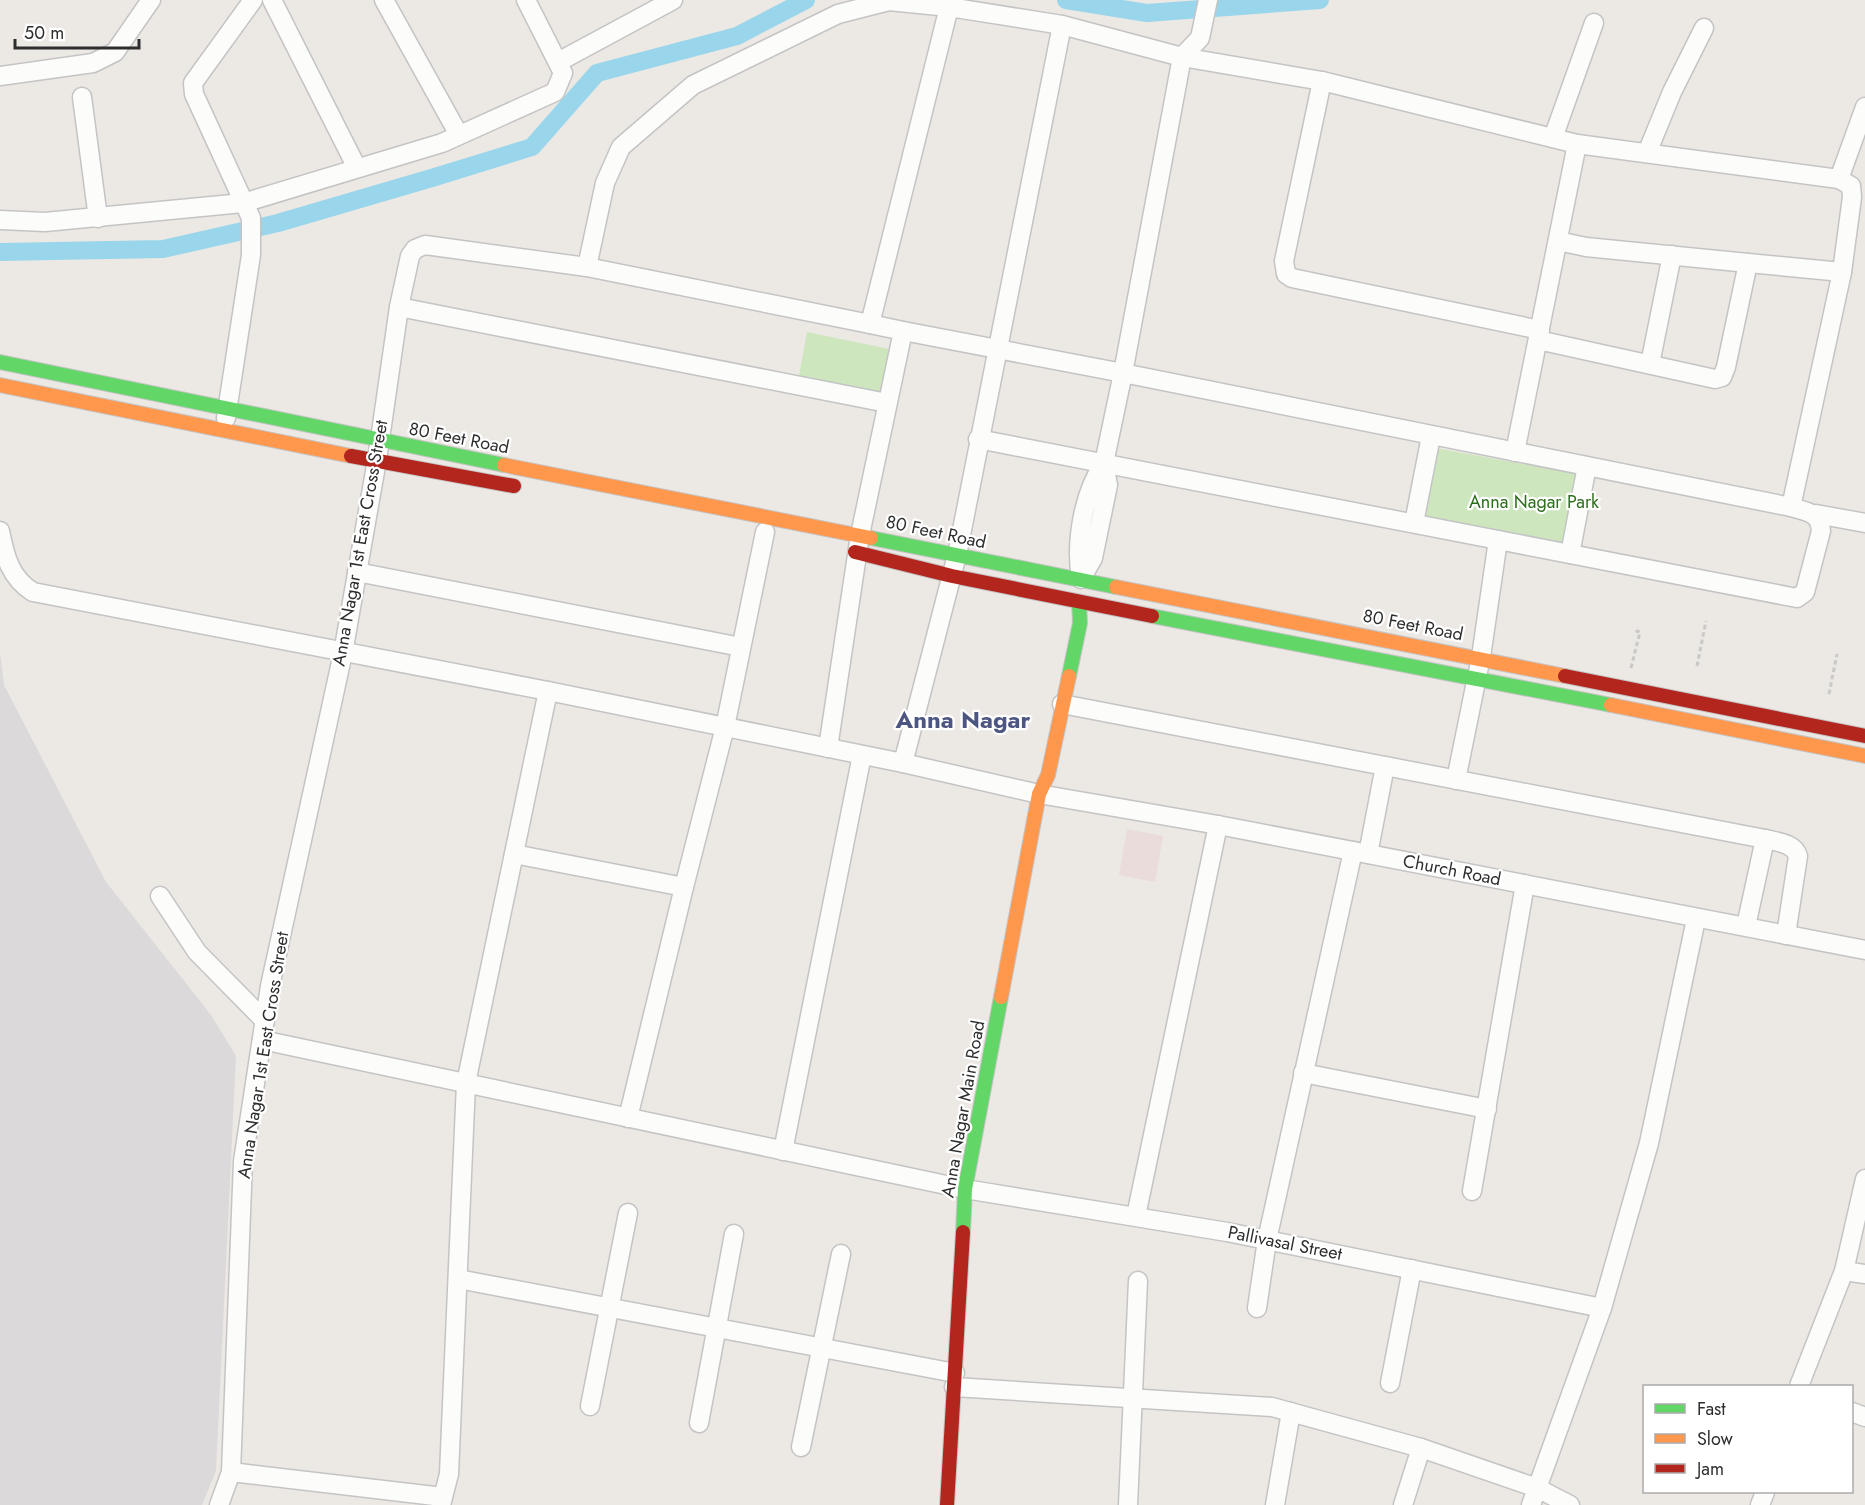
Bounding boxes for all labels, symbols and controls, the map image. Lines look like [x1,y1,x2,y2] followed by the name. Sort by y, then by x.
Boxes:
[15,12,140,50] scale bar
[24,20,64,46] text: 50 m
[407,416,511,460] street label: 80 Feet Road
[326,417,395,668] street label: Anna Nagar 1st East Cross Street
[1469,489,1599,515] park label: Anna Nagar Park
[884,509,988,555] street label: 80 Feet Road
[1361,603,1465,647] street label: 80 Feet Road
[895,702,1031,737] district label: Anna Nagar
[1401,848,1503,892] street label: Church Road
[231,929,295,1180] street label: Anna Nagar 1st East Cross Street
[935,1018,991,1200] street label: Anna Nagar Main Road
[1226,1219,1345,1267] street label: Pallivasal Street
[1643,1385,1853,1493] legend
[1697,1396,1726,1422] text: Fast
[1697,1426,1734,1452] text: Slow
[1695,1456,1724,1482] text: Jam

